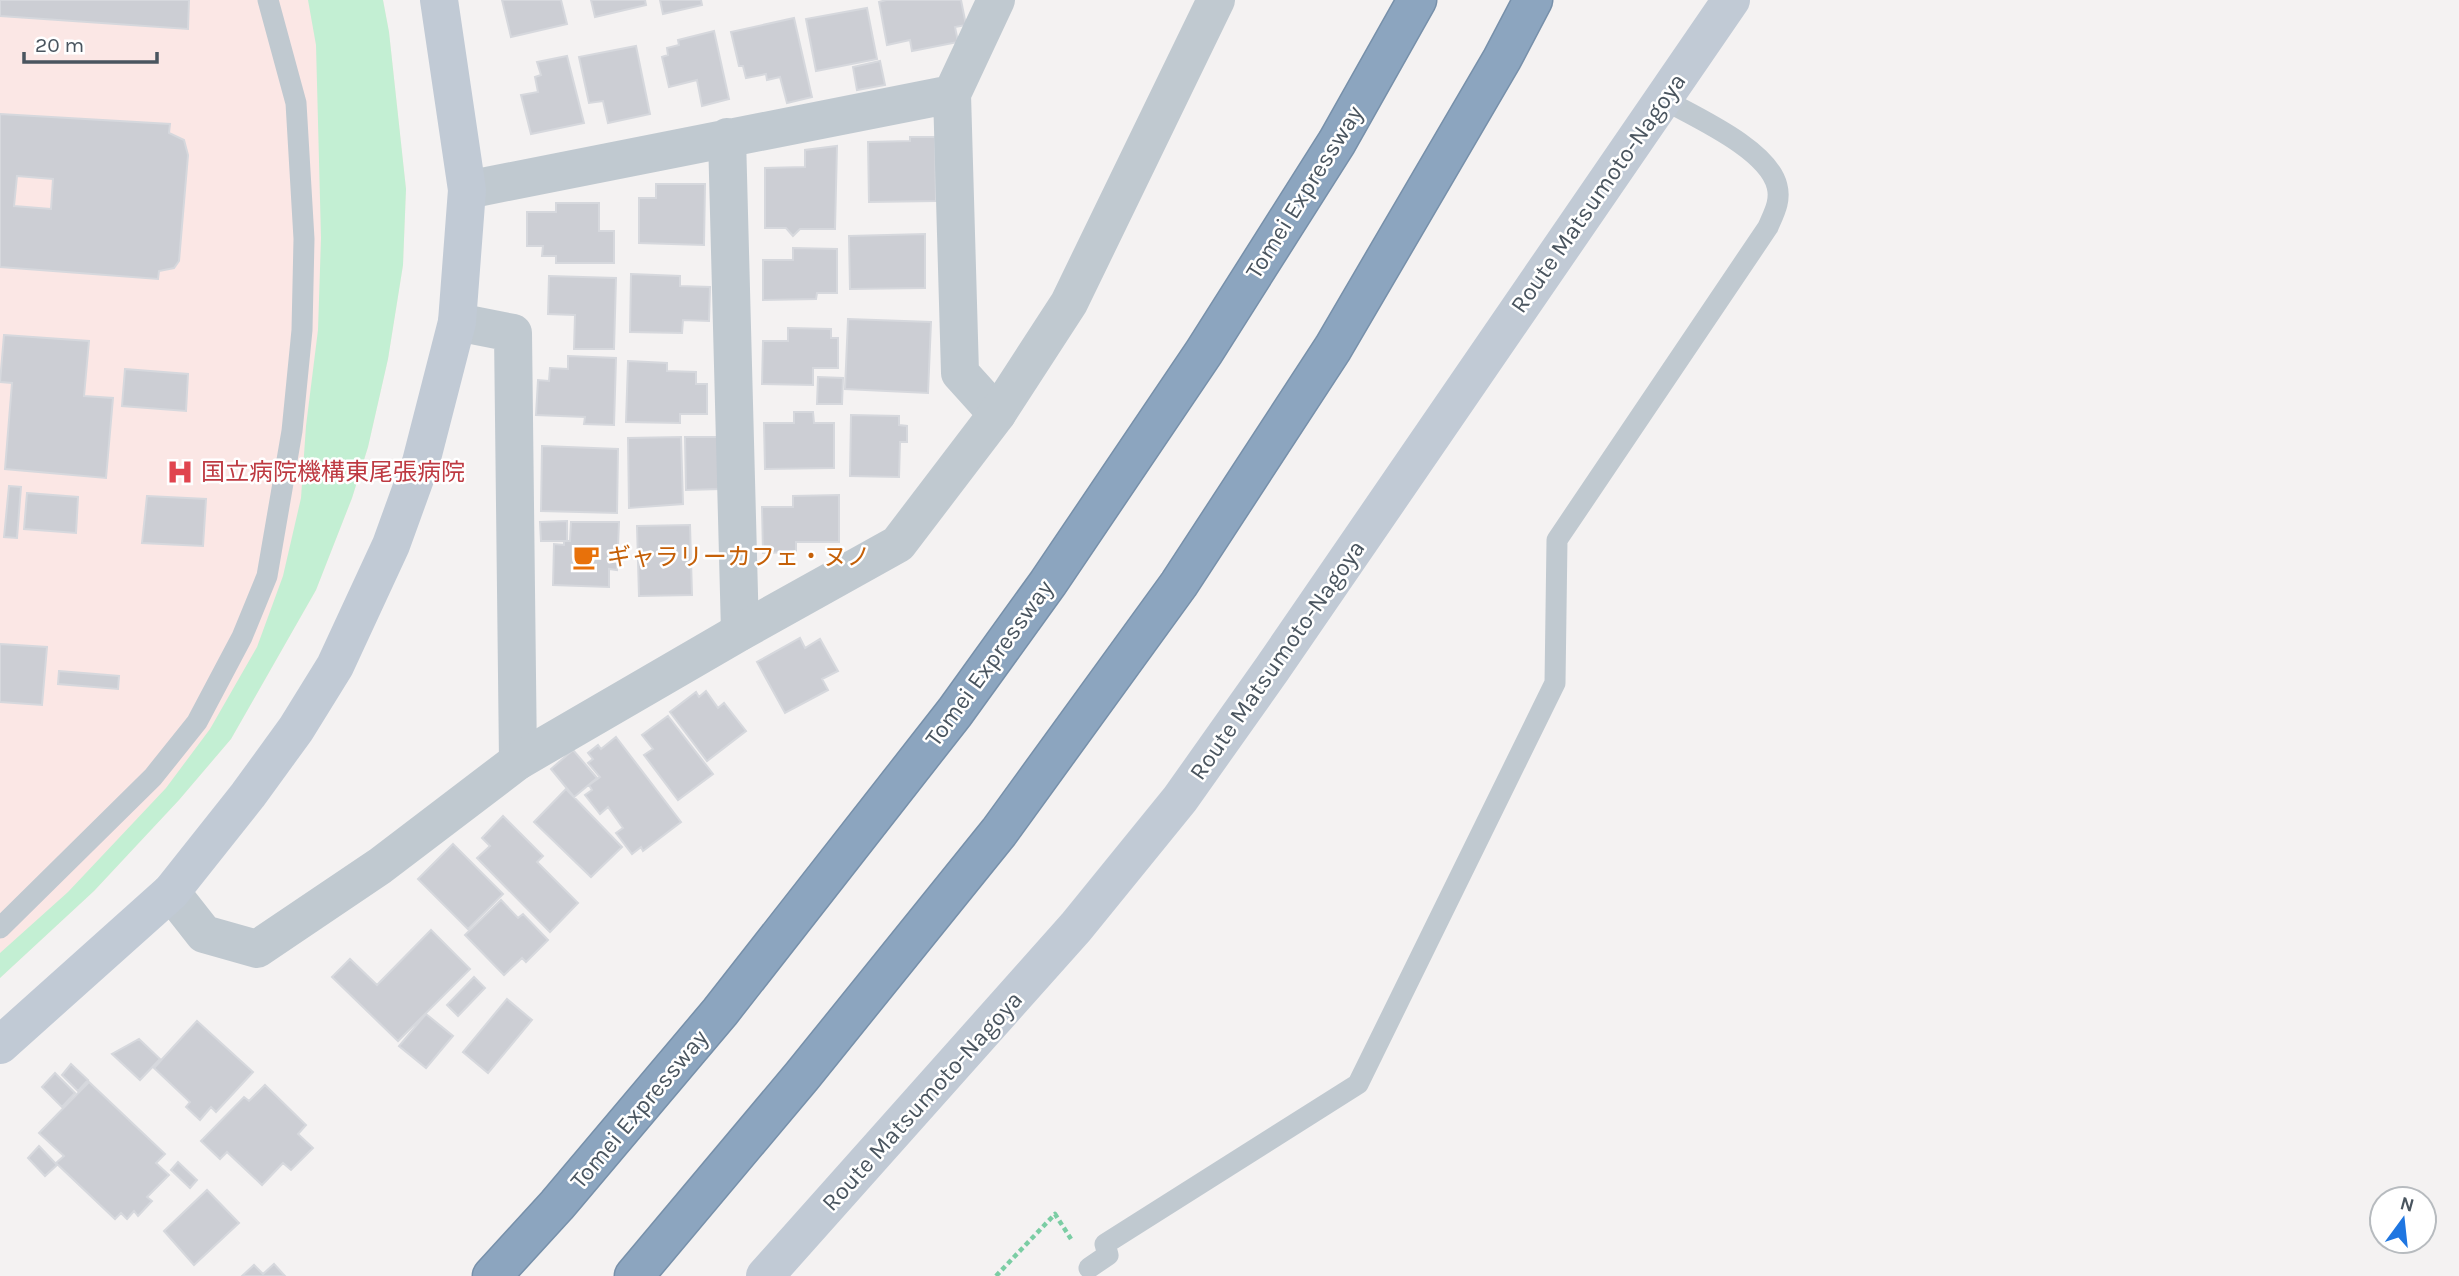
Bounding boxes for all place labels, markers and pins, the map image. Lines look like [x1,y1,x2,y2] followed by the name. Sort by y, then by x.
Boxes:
[165,457,195,487] hospital icon: 国立病院機構東尾張病院
[201,458,465,486] place label: 国立病院機構東尾張病院
[571,542,601,572] cafe icon: ギャラリーカフェ・ヌノ
[607,543,871,571] place label: ギャラリーカフェ・ヌノ

